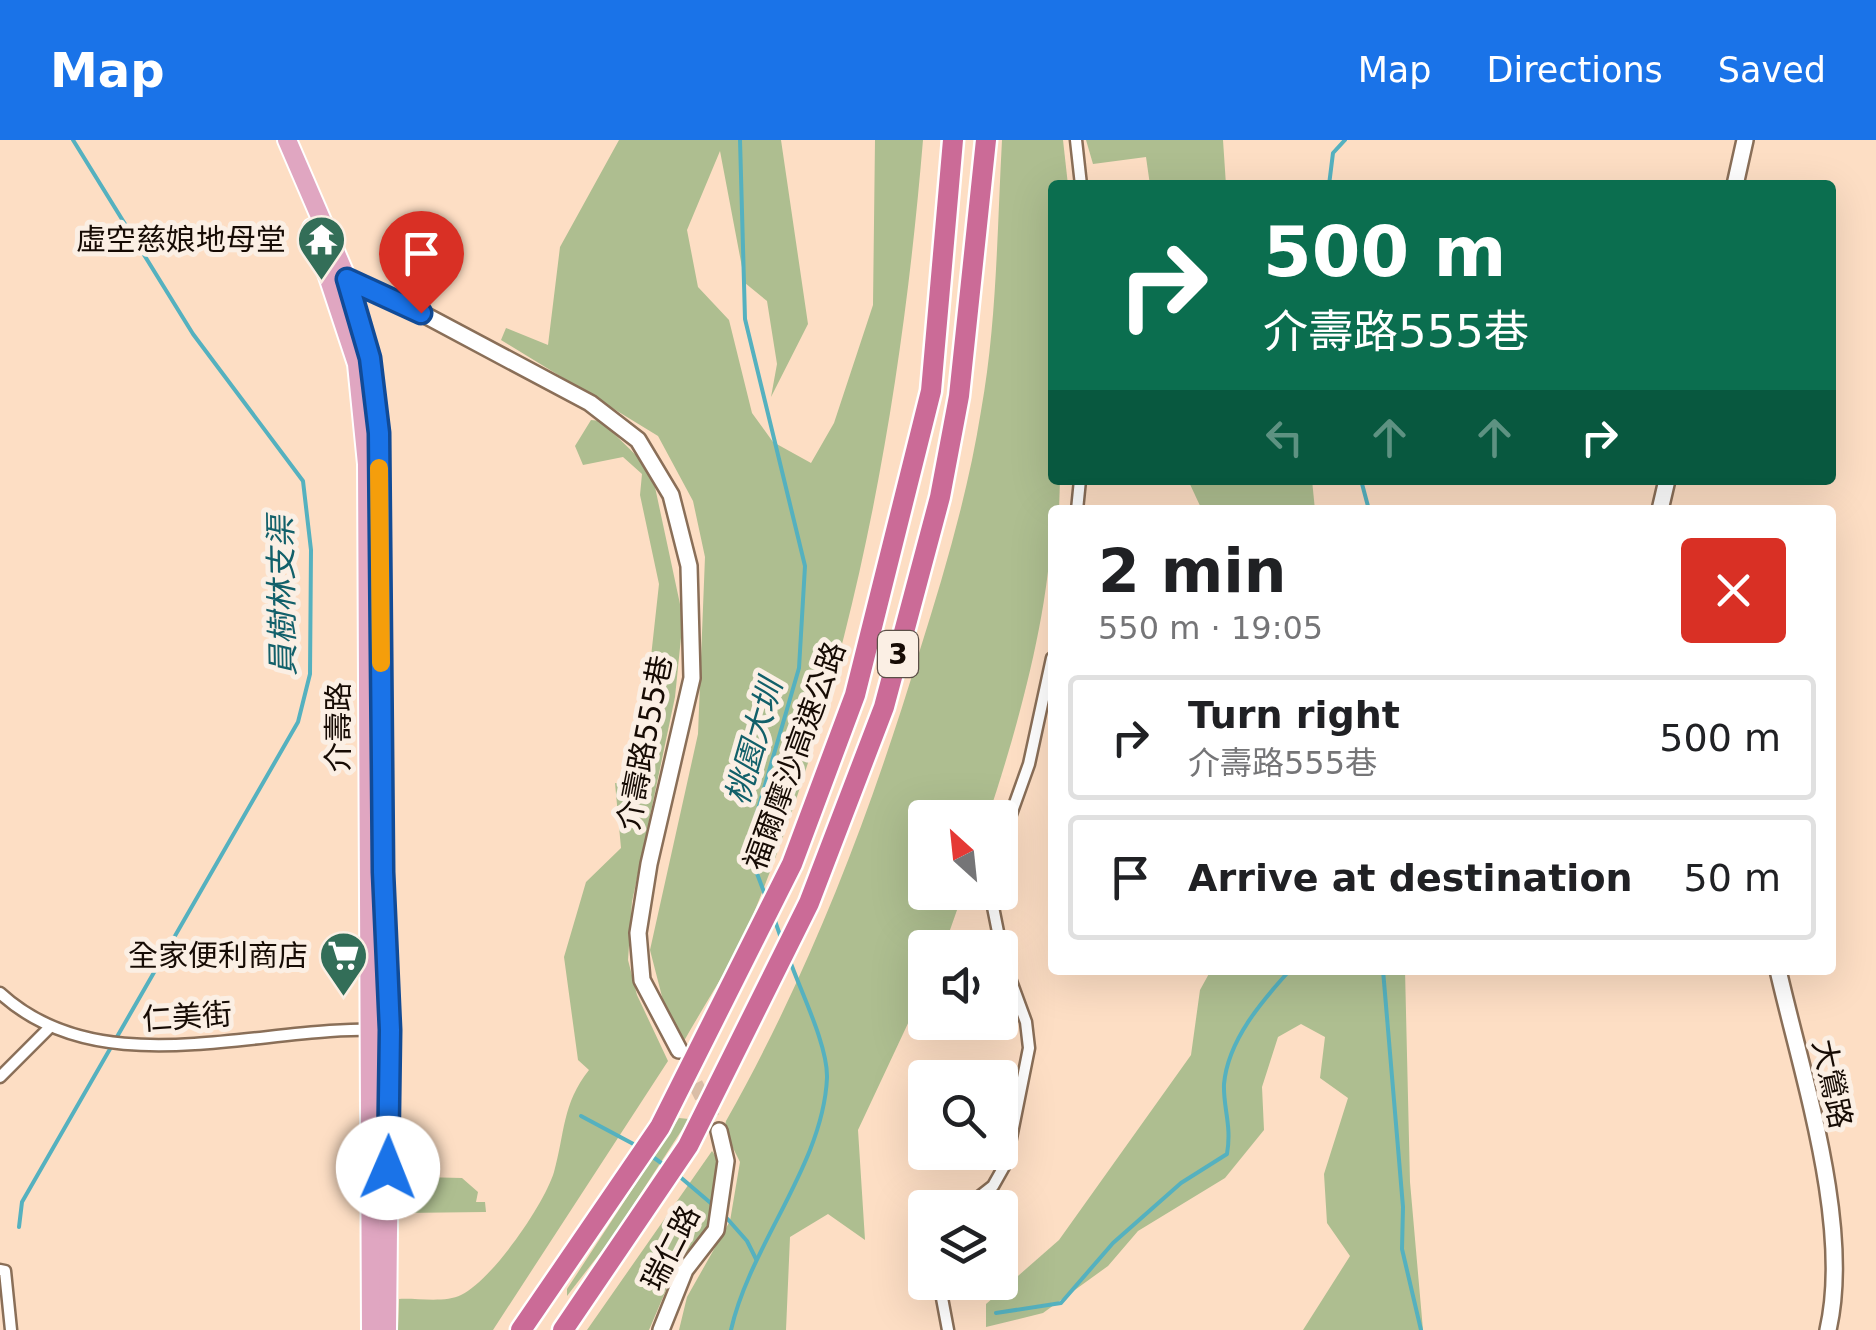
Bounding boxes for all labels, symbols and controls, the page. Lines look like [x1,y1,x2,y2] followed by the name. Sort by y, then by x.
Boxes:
[50,42,165,98] text: Map
[1358,50,1432,90] text: Map
[1487,50,1663,90] text: Directions
[1718,50,1826,90] text: Saved
[379,211,464,314] pin
[1263,211,1506,293] text: 500 m
[295,214,347,282] temple icon: 虛空慈娘地母堂
[1098,220,1228,350] icon: right
[76,222,286,257] place label: 虛空慈娘地母堂
[394,226,449,281] icon: arrive
[1263,305,1529,358] text: 介壽路555巷
[1257,410,1312,465] icon: left
[1362,410,1417,465] icon: ahead
[1467,410,1522,465] icon: ahead
[1572,410,1627,465] icon: right
[262,512,302,676] water label: 員樹林支渠
[1098,536,1286,606] text: 2 min
[1681,538,1786,643] button: close
[1098,609,1323,647] text: 550 m · 19:05
[878,631,918,677] road number: 3
[737,637,852,875] street label: 福爾摩沙高速公路
[610,653,679,833] street label: 介壽路555巷
[718,671,791,809] water label: 桃園大圳
[321,682,356,772] street label: 介壽路
[1188,693,1400,737] text: Turn right
[1103,710,1158,765] icon: right
[1659,716,1781,760] text: 500 m
[1188,744,1377,782] text: 介壽路555巷
[908,800,1018,910] north arrow
[908,800,1018,1300] map controls
[1103,850,1158,905] icon: arrive
[1188,856,1633,900] text: Arrive at destination
[1684,856,1781,900] text: 50 m
[317,930,369,998] supermarket icon: 全家便利商店
[908,930,1018,1040] button: sound
[128,938,308,973] place label: 全家便利商店
[141,996,233,1037] street label: 仁美街
[1806,1036,1859,1132] street label: 大鶯路
[908,1060,1018,1170] button: search
[336,1116,440,1220] position arrow
[908,1190,1018,1300] button: layers
[635,1200,707,1296] street label: 瑞仁路

